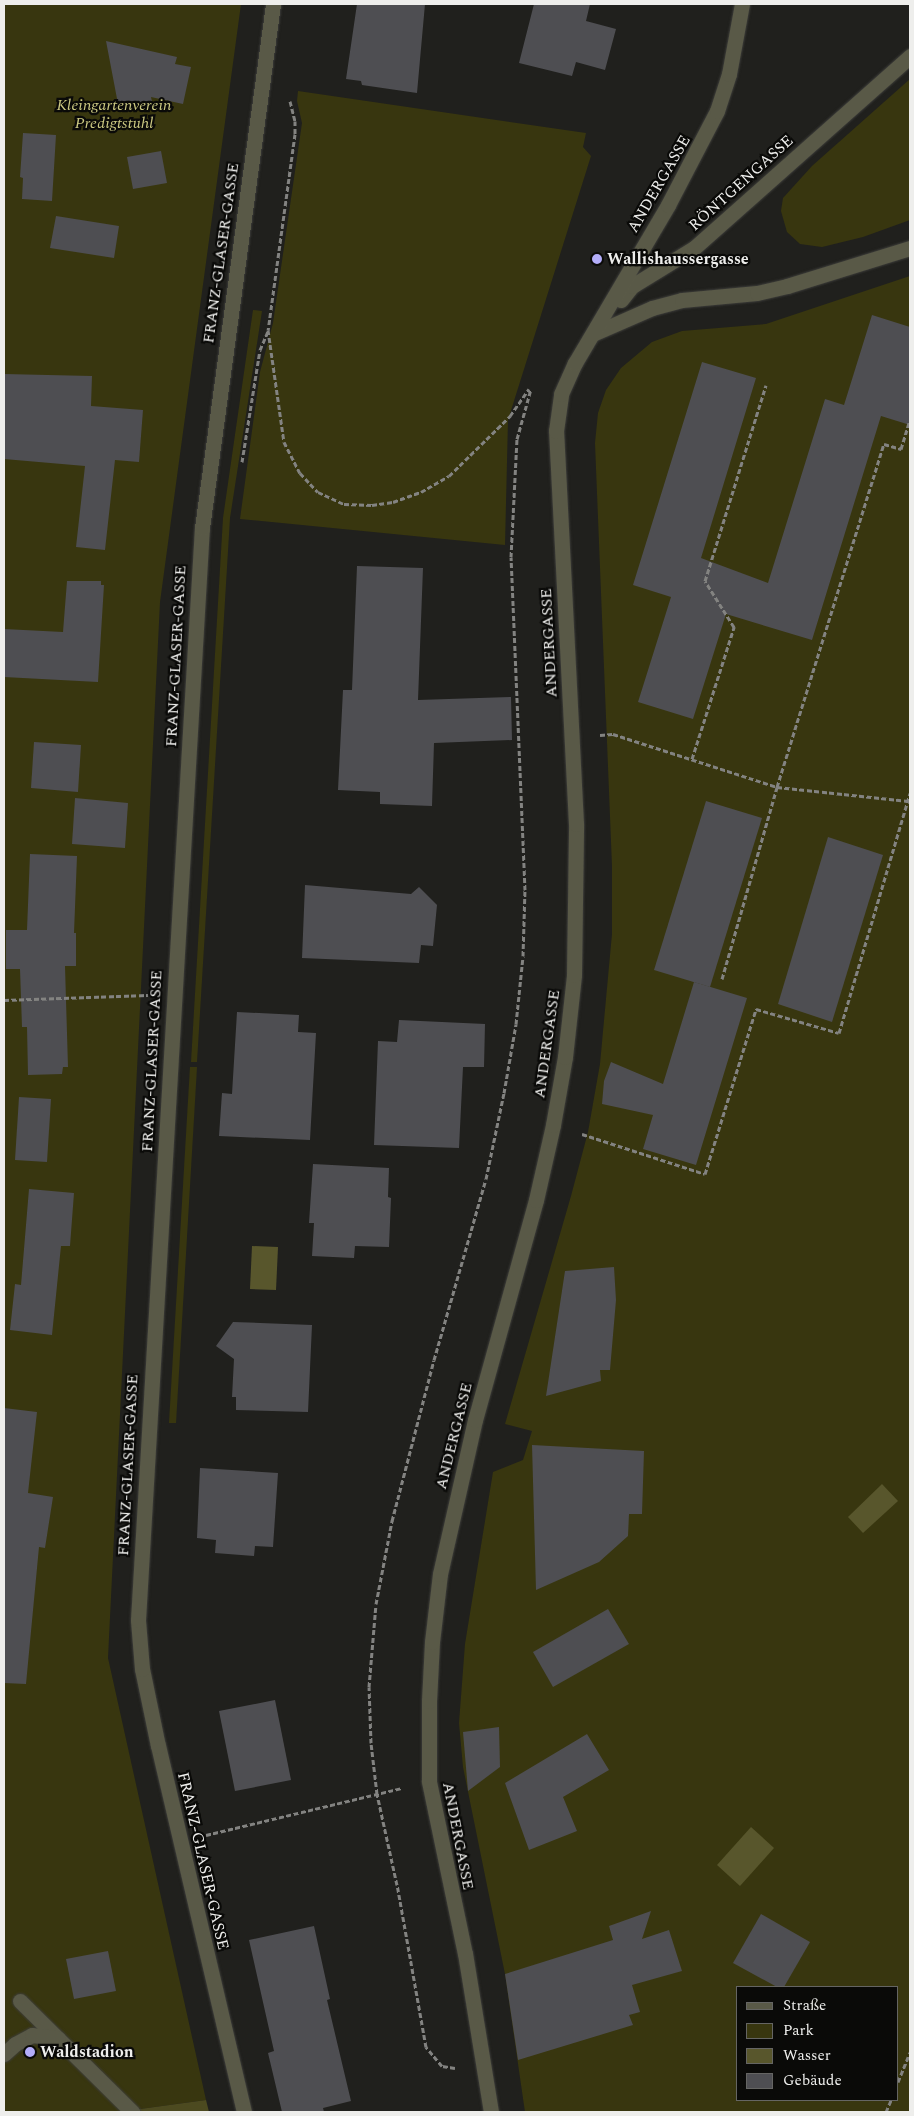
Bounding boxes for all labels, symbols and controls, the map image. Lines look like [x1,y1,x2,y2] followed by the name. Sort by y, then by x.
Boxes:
[57,95,171,133] park label: Kleingartenverein Predigtstuhl
[685,131,797,235] street label: RÖNTGENGASSE
[623,132,695,236] street label: ANDERGASSE
[199,162,243,344] street label: FRANZ-GLASER-GASSE
[607,249,749,269] place label: Wallishaussergasse
[591,253,603,265] marker: Wallishaussergasse
[162,565,190,747] street label: FRANZ-GLASER-GASSE
[537,588,561,698] street label: ANDERGASSE
[138,970,166,1152] street label: FRANZ-GLASER-GASSE
[530,988,564,1100] street label: ANDERGASSE
[114,1374,142,1556] street label: FRANZ-GLASER-GASSE
[431,1381,477,1491] street label: ANDERGASSE
[173,1770,233,1952] street label: FRANZ-GLASER-GASSE
[438,1780,478,1892] street label: ANDERGASSE
[736,1986,899,2101] legend
[783,1994,826,2017] text: Straße
[783,2019,814,2042] text: Park
[40,2042,134,2062] place label: Waldstadion
[783,2044,831,2067] text: Wasser
[24,2046,36,2058] marker: Waldstadion
[783,2069,842,2092] text: Gebäude

